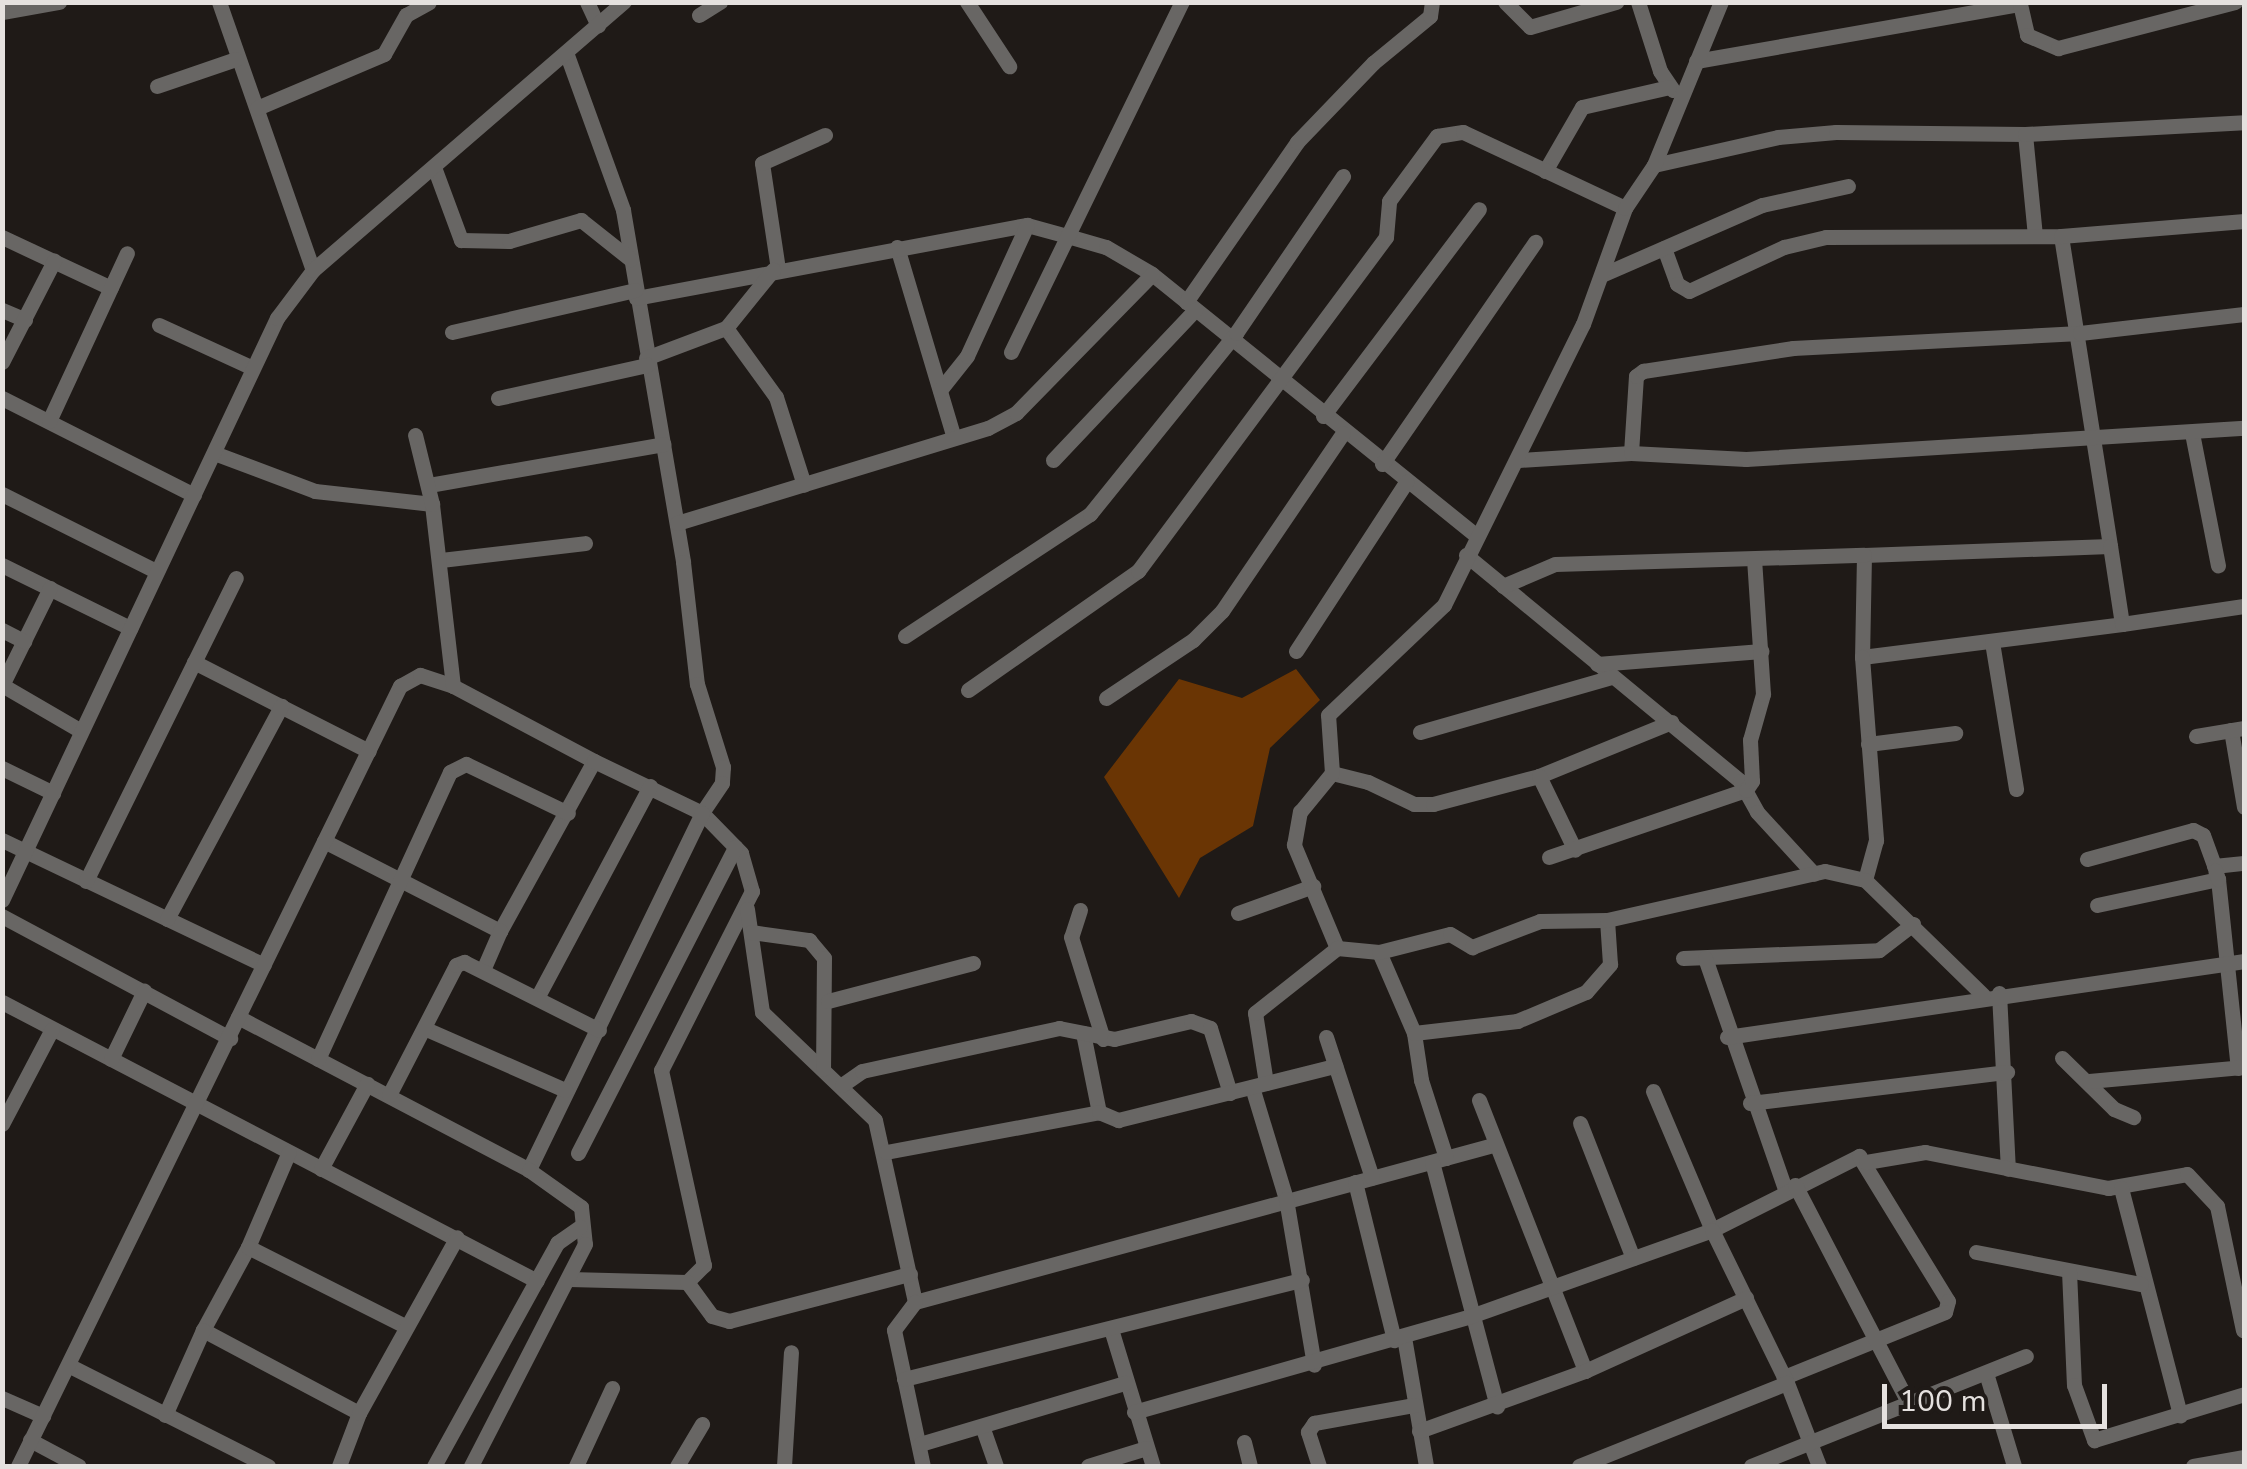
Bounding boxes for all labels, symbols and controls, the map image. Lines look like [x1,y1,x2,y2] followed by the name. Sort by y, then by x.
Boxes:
[1887,1364,2112,1426] scale bar
[1899,1381,1986,1422] text: 100 m

